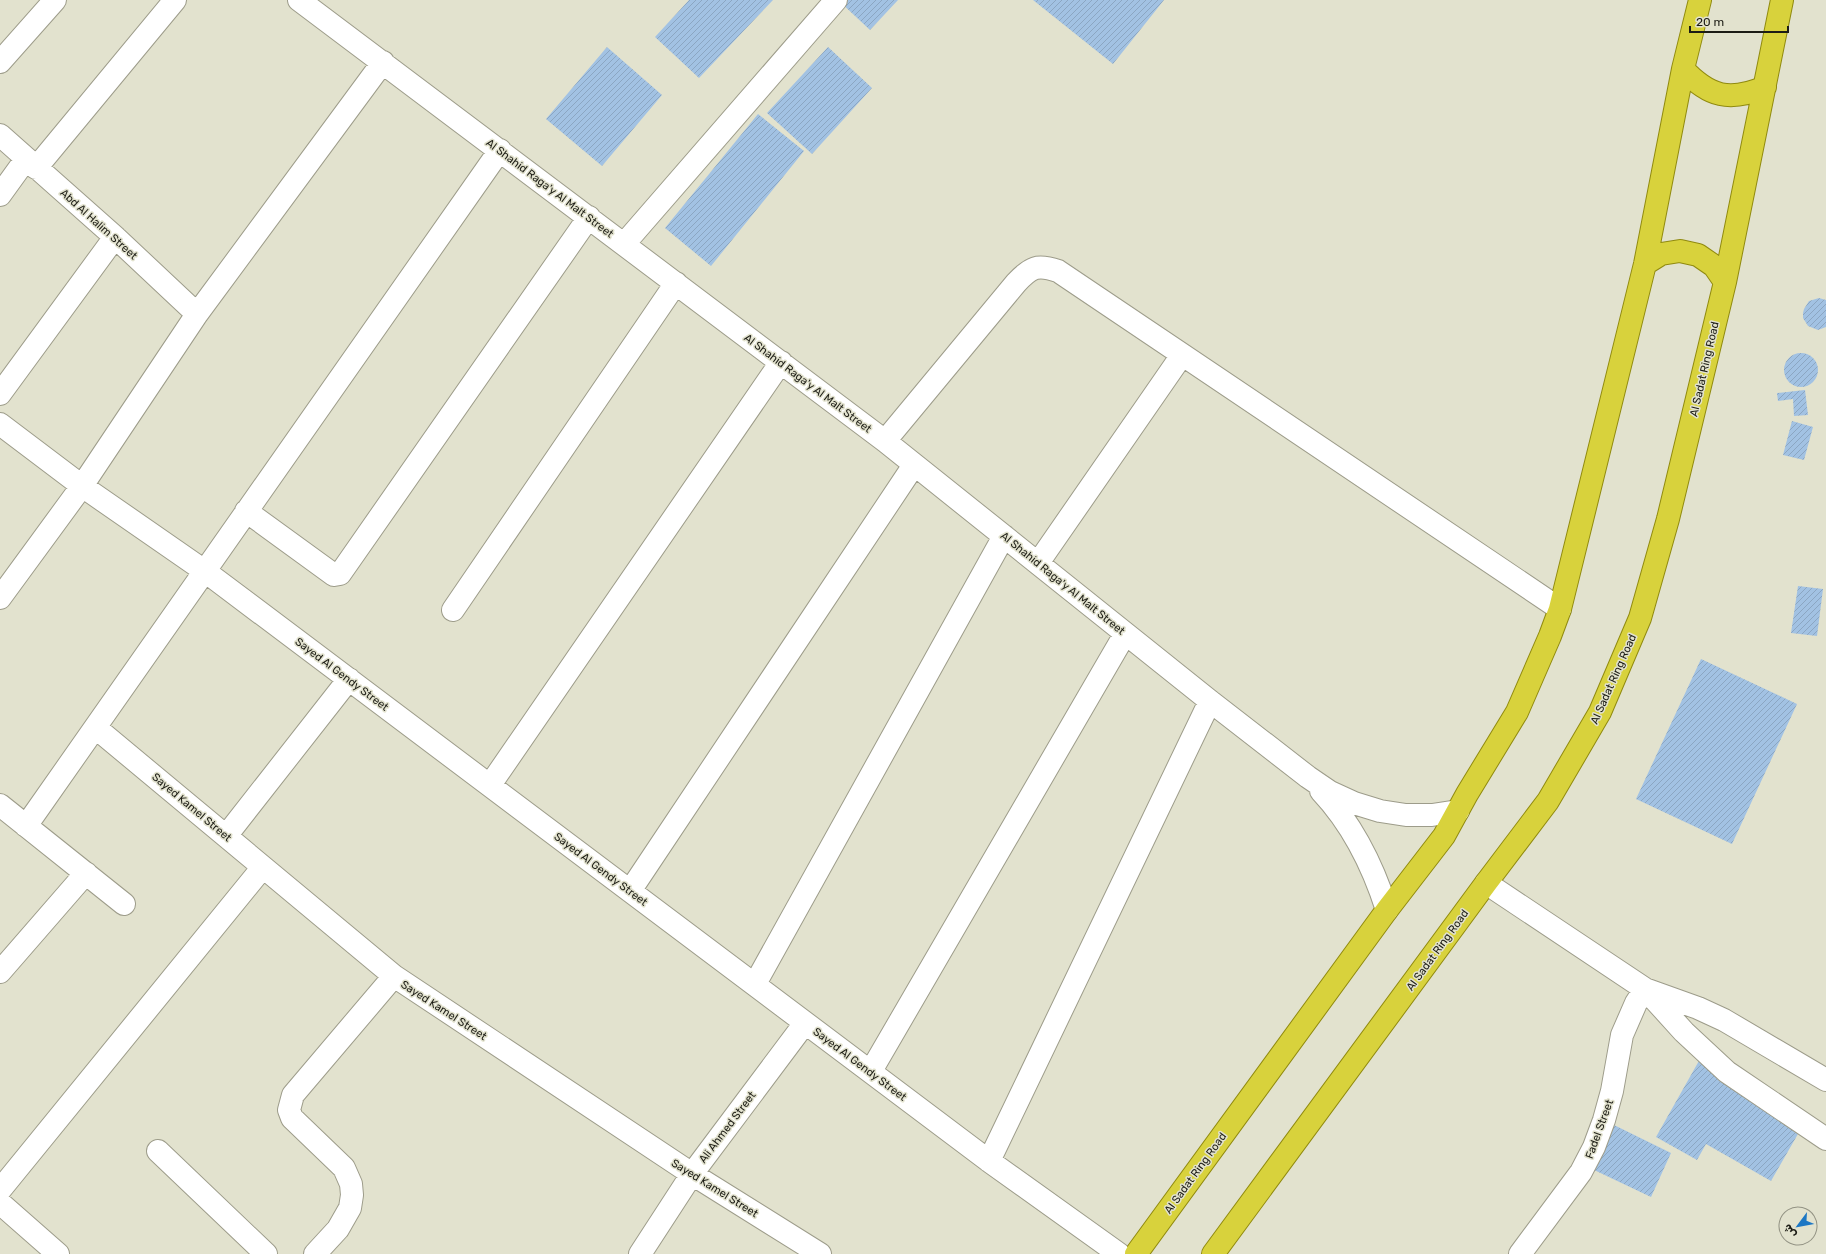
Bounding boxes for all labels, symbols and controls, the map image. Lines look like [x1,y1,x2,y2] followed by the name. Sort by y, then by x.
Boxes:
[1690,8,1788,34] scale bar
[1696,15,1724,29] text: 20 m
[483,136,617,241] street label: Al Shahid Raga'y Al Malt Street
[57,186,140,263] street label: Abd Al Halim Street
[1687,320,1722,418] street label: Al Sadat Ring Road
[741,331,875,436] street label: Al Shahid Raga'y Al Malt Street
[998,529,1128,638] street label: Al Shahid Raga'y Al Malt Street
[1588,632,1639,726] street label: Al Sadat Ring Road
[292,635,392,714] street label: Sayed Al Gendy Street
[149,770,235,845] street label: Sayed Kamel Street
[551,830,651,909] street label: Sayed Al Gendy Street
[1404,907,1471,993] street label: Al Sadat Ring Road
[398,978,490,1043] street label: Sayed Kamel Street
[810,1025,910,1104] street label: Sayed Al Gendy Street
[696,1088,759,1166] street label: Ali Ahmed Street
[1583,1097,1616,1161] street label: Fadel Street
[1162,1130,1229,1216] street label: Al Sadat Ring Road
[669,1156,761,1221] street label: Sayed Kamel Street
[1778,1206,1818,1246] north arrow
[1781,1222,1799,1240] text: ش

